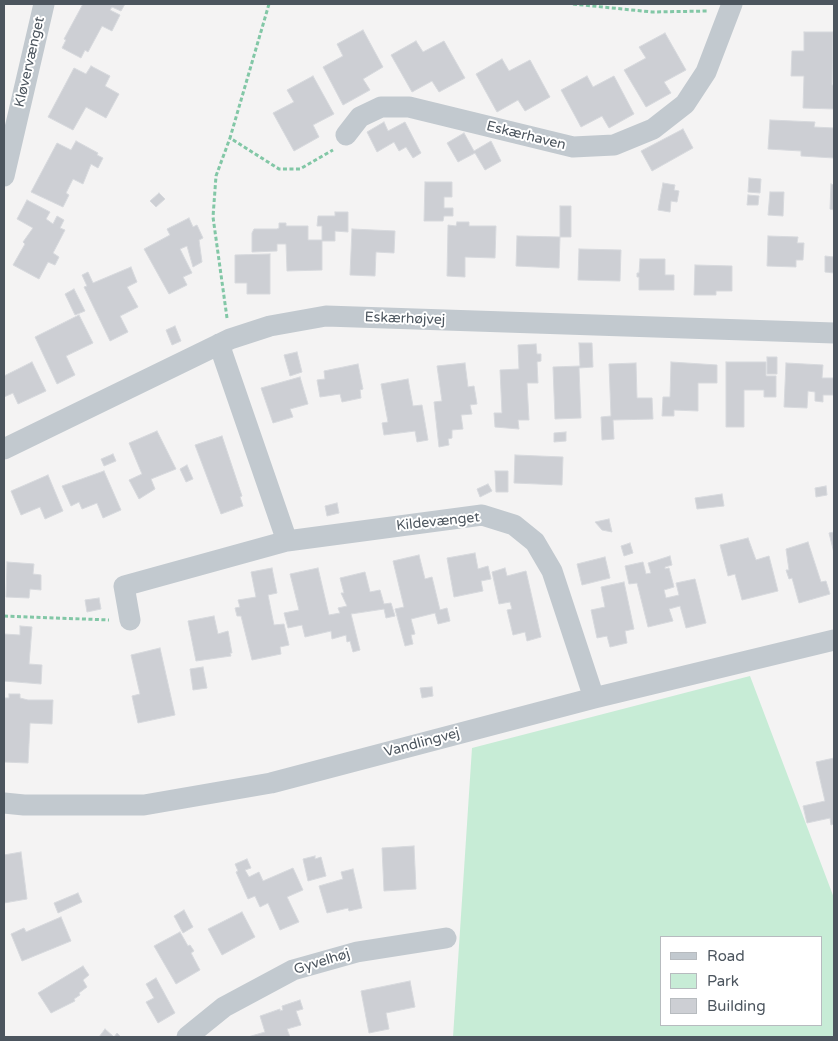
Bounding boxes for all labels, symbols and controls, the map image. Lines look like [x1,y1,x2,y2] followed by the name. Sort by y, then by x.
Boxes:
[11,15,49,109] street label: Kløvervænget
[485,118,567,154] street label: Eskærhaven
[364,309,446,329] street label: Eskærhøjvej
[395,509,481,535] street label: Kildevænget
[382,725,462,761] street label: Vandlingvej
[660,936,823,1026] legend
[292,946,352,978] street label: Gyvelhøj
[707,947,745,965] text: Road
[707,972,739,990] text: Park
[707,997,766,1015] text: Building

